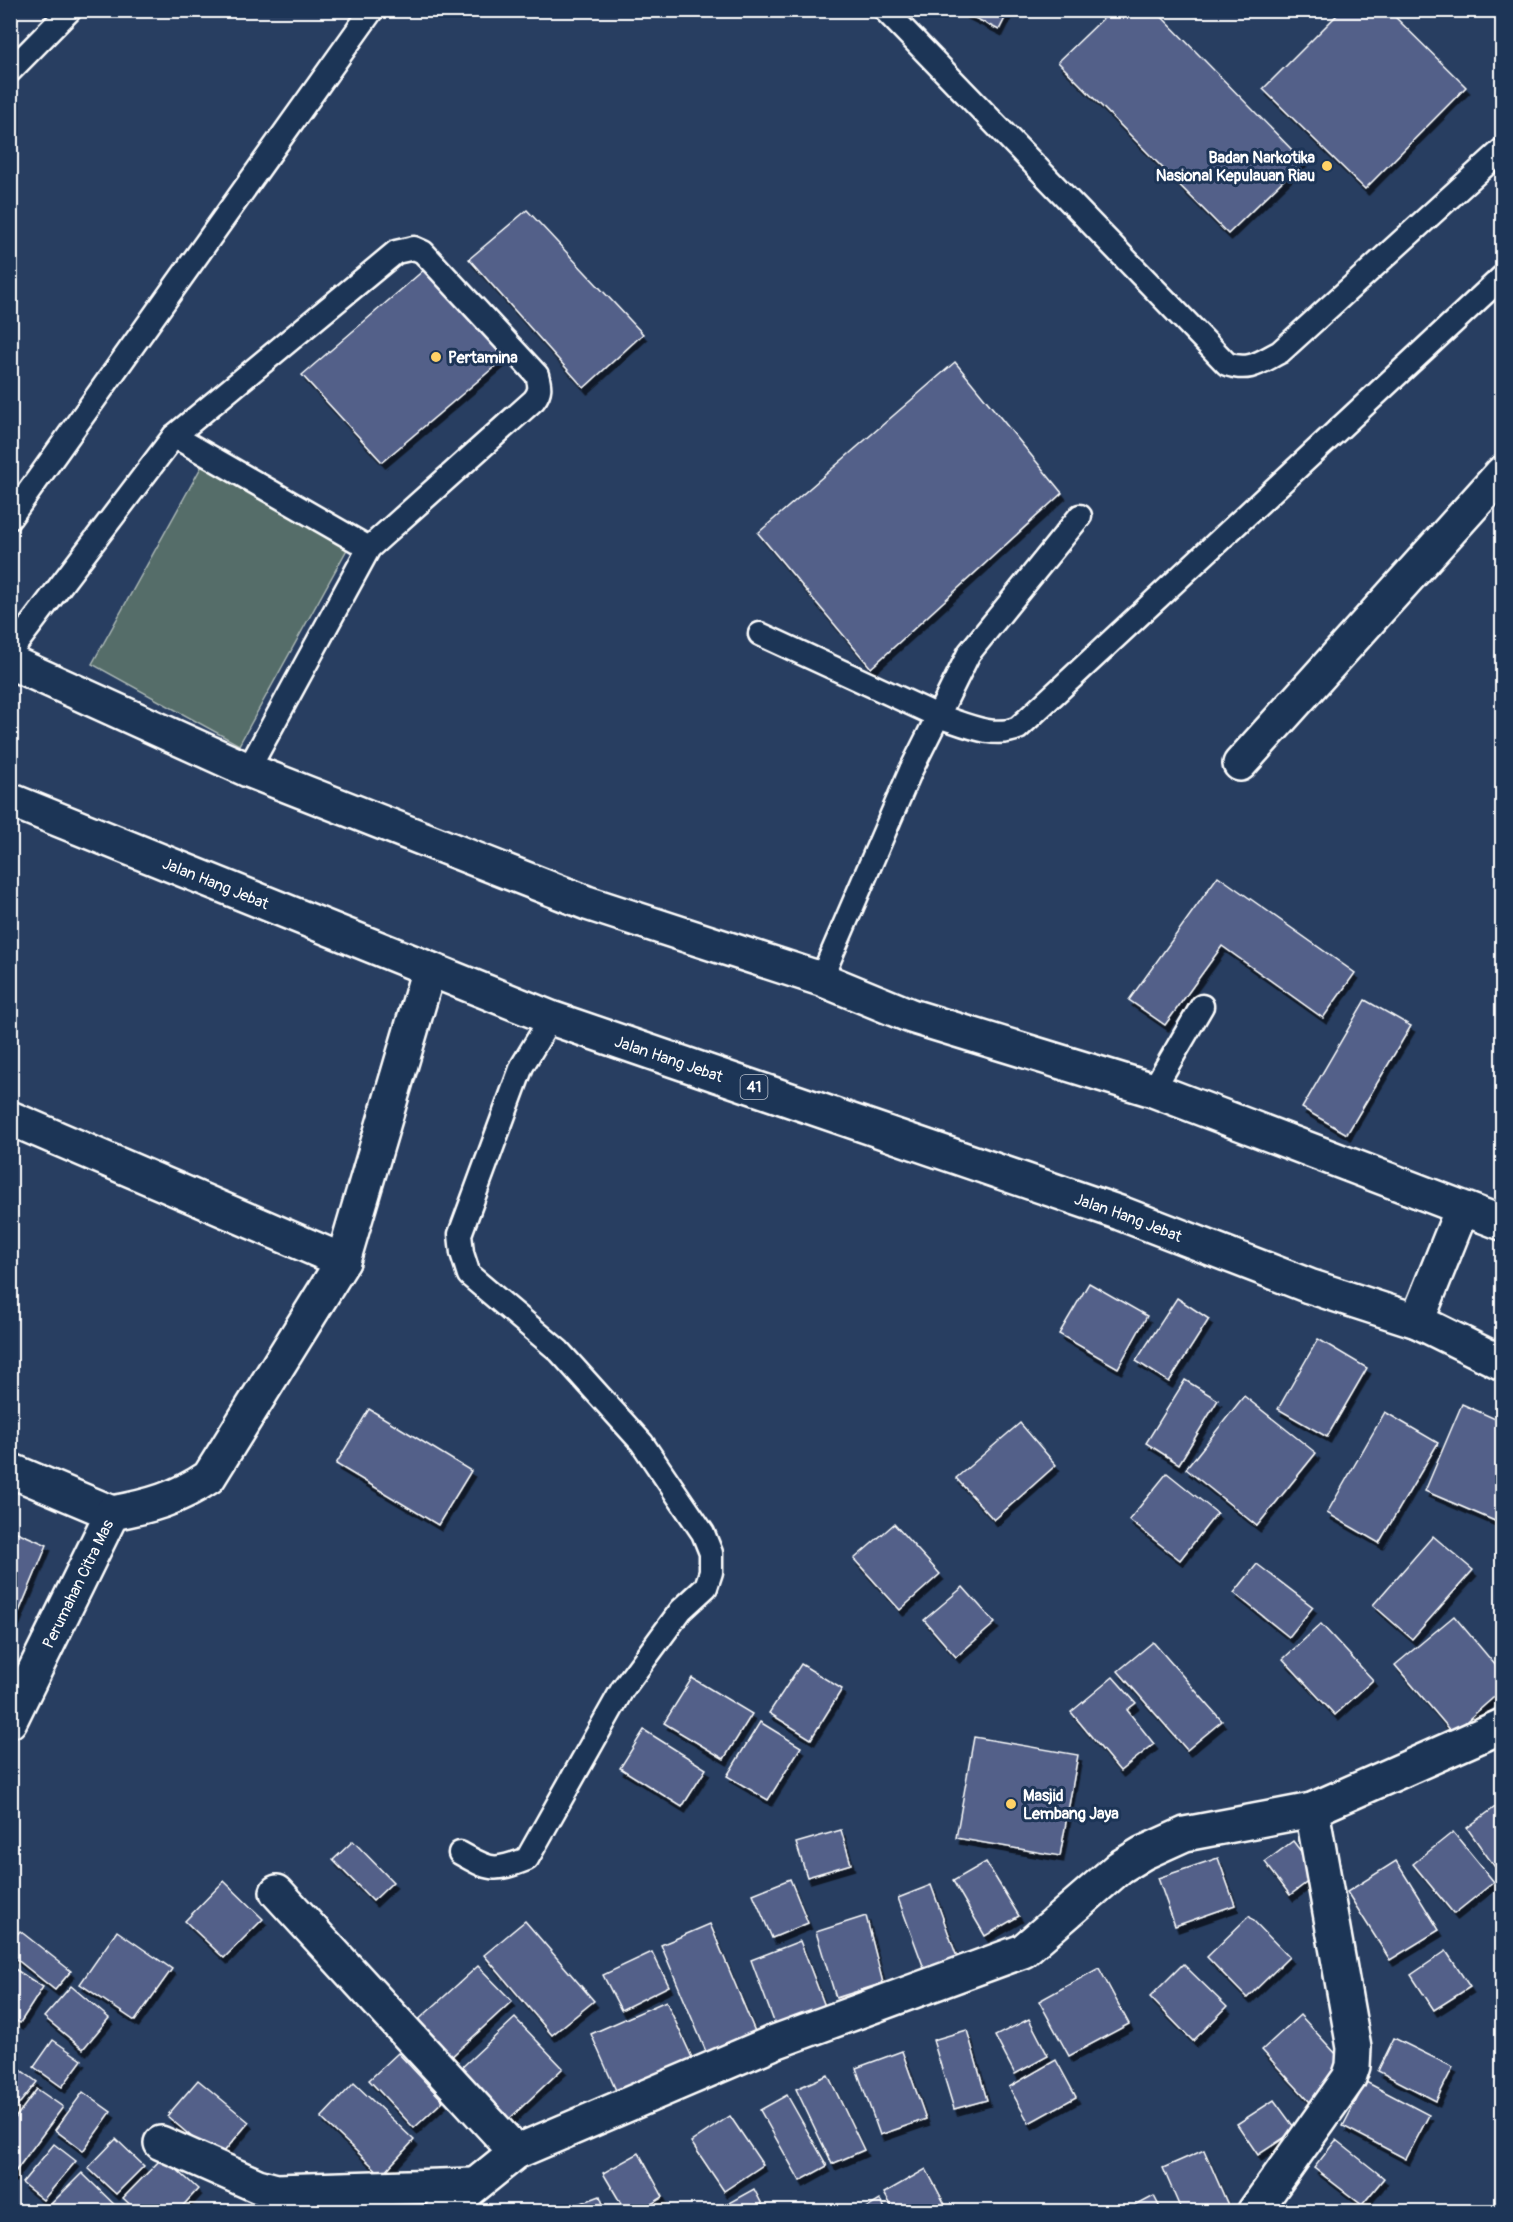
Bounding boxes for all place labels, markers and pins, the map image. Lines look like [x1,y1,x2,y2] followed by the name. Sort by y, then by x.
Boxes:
[1156,148,1316,186] place label: Badan Narkotika Nasional Kepulauan Riau
[1320,159,1334,173] marker: Badan Narkotika Nasional Kepulauan Riau
[448,348,518,368] place label: Pertamina
[429,350,443,364] marker: Pertamina
[1023,1786,1119,1824] place label: Masjid Lembang Jaya
[1004,1797,1018,1811] marker: Masjid Lembang Jaya

